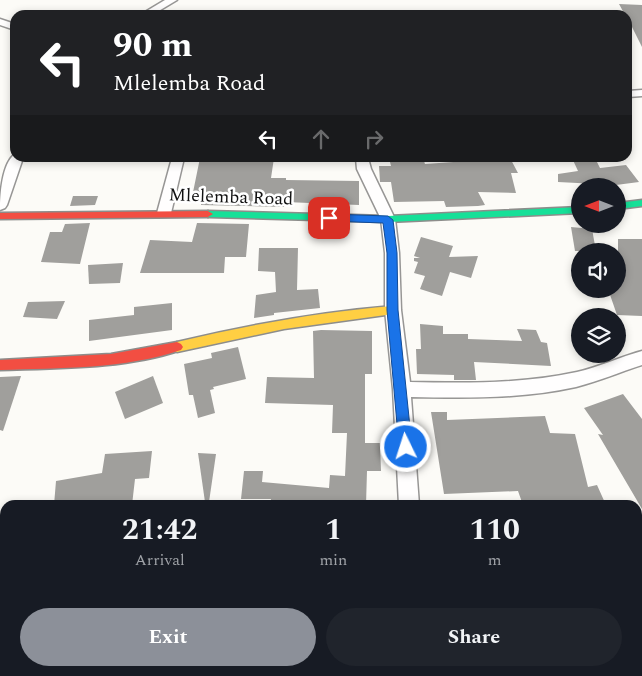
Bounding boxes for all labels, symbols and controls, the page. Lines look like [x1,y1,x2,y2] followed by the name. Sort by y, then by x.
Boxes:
[113,19,193,72] text: 90 m
[30,30,95,95] icon: left
[113,67,265,100] text: Mlelemba Road
[254,125,282,153] icon: left
[307,125,335,153] icon: ahead
[360,125,388,153] icon: right
[571,178,626,232] north arrow
[571,178,626,363] map controls
[168,181,294,213] street label: Mlelemba Road
[308,197,350,239] pin
[315,204,343,232] icon: arrive
[571,243,626,298] button: sound
[571,308,626,363] button: layers
[379,420,431,472] position arrow
[122,507,197,553] text: 21:42
[325,507,342,553] text: 1
[469,507,520,553] text: 110
[135,548,185,572] text: Arrival
[319,548,347,572] text: min
[488,548,502,572] text: m
[20,608,316,666] button: Exit
[326,608,622,666] button: Share

